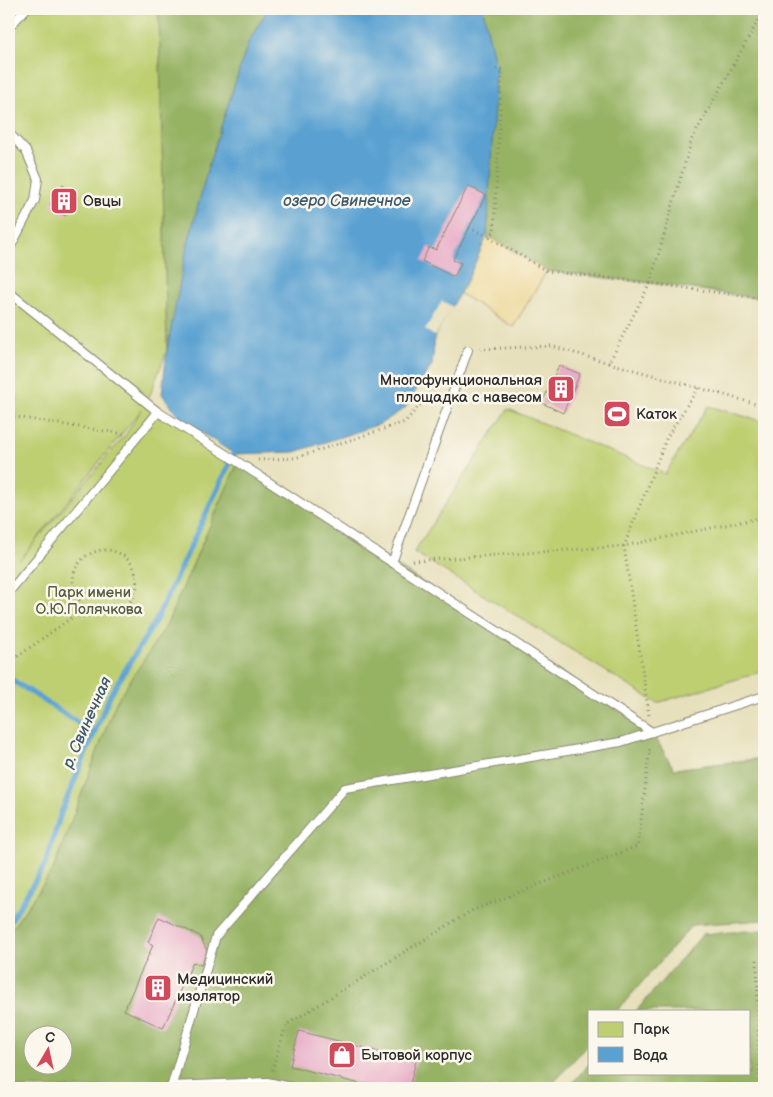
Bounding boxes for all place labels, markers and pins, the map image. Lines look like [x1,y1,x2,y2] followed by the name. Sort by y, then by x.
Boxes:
[49,186,79,216] building icon: Овцы
[83,192,121,211] place label: Овцы
[380,371,542,407] place label: Многофункциональная площадка с навесом
[546,374,576,404] building icon: Многофункциональная площадка с навесом
[602,399,632,429] sports icon: Каток
[636,405,677,424] place label: Каток
[177,970,273,1006] place label: Медицинский изолятор
[143,973,173,1003] building icon: Медицинский изолятор
[327,1040,357,1070] shop icon: Бытовой корпус
[361,1046,473,1065] place label: Бытовой корпус

